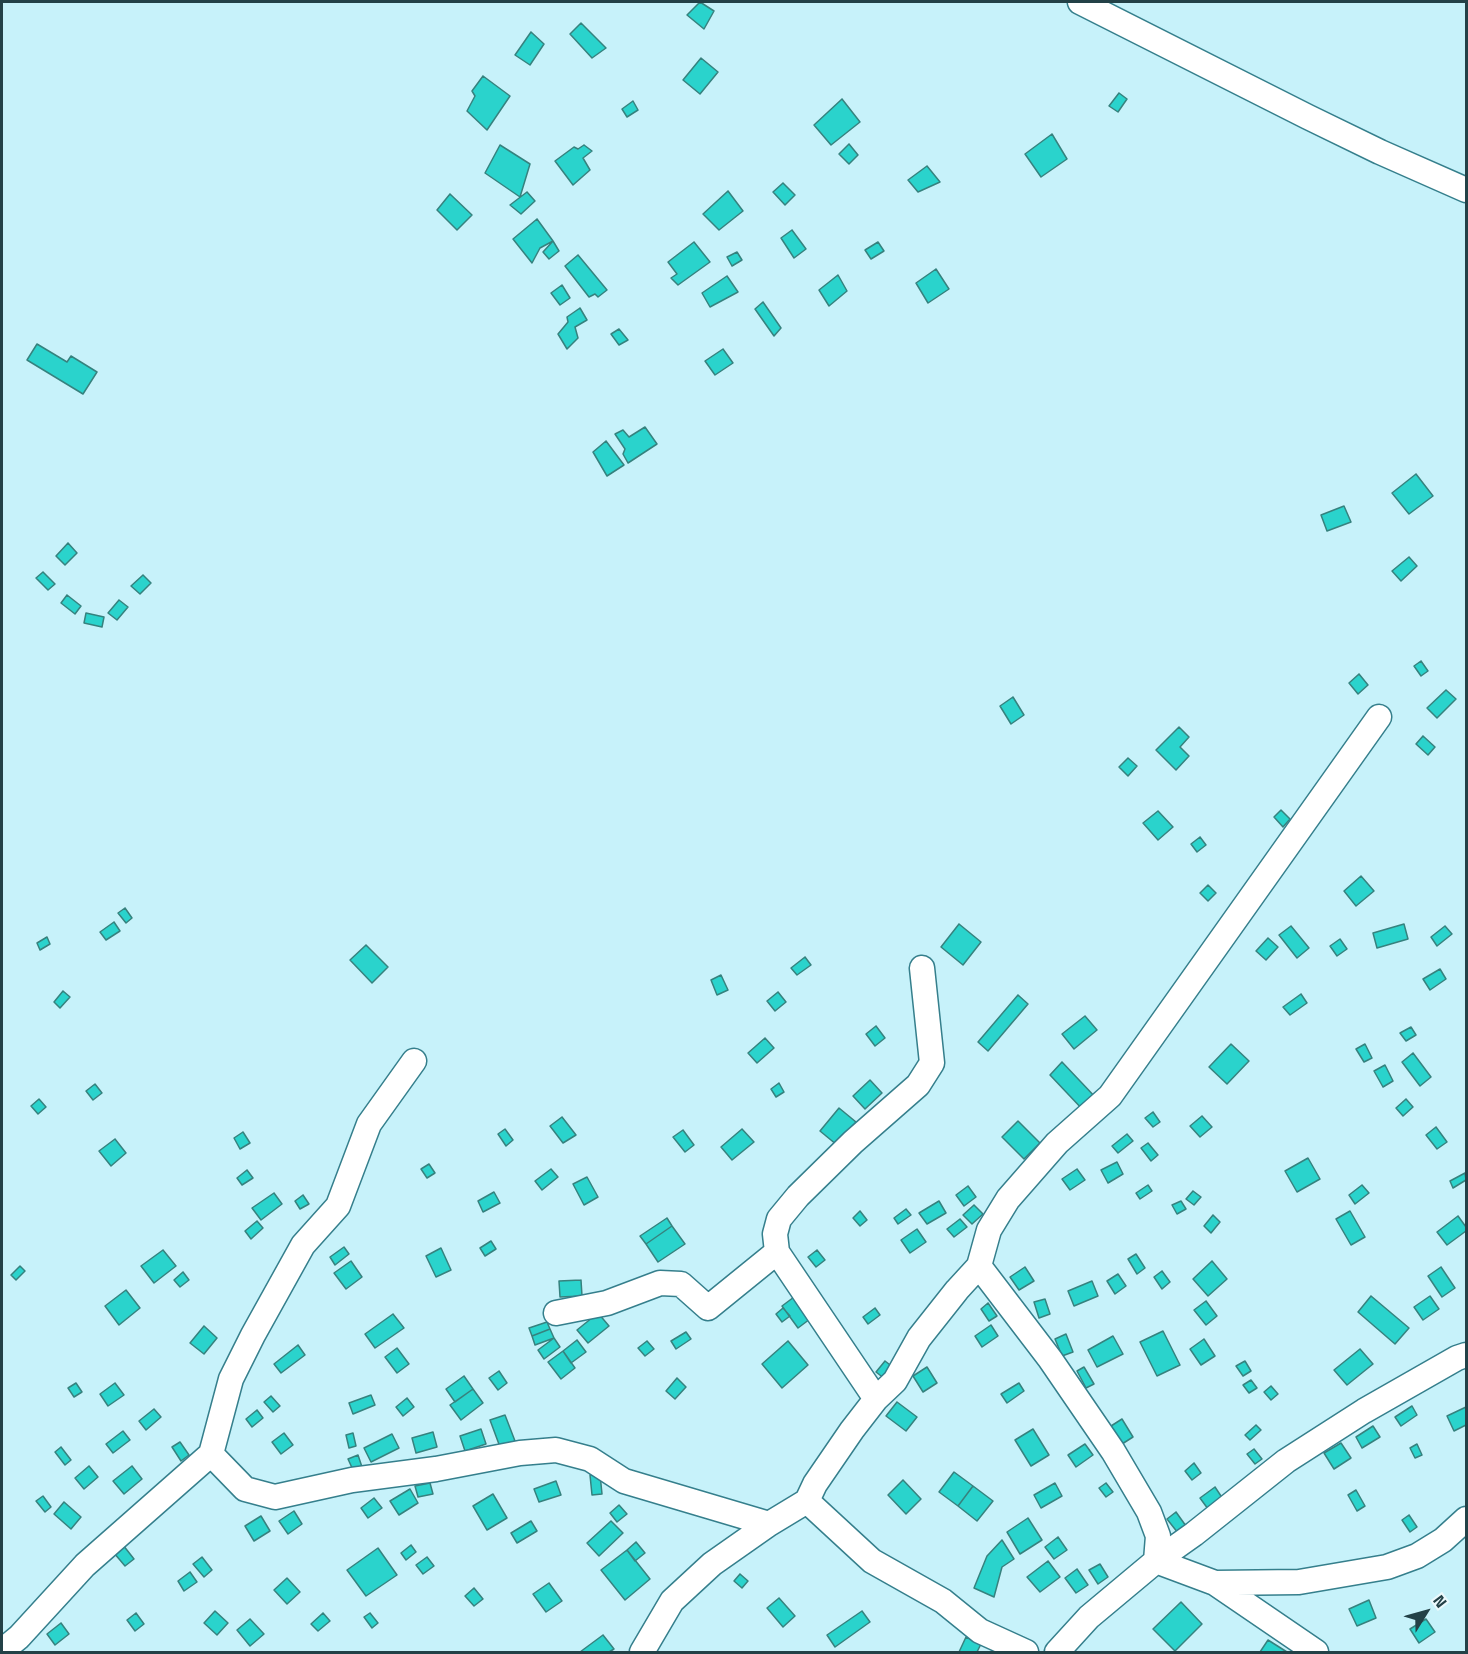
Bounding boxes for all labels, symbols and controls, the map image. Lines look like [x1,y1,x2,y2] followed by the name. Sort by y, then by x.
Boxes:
[1396,1582,1456,1642] north arrow
[1427,1590,1453,1613] text: N

